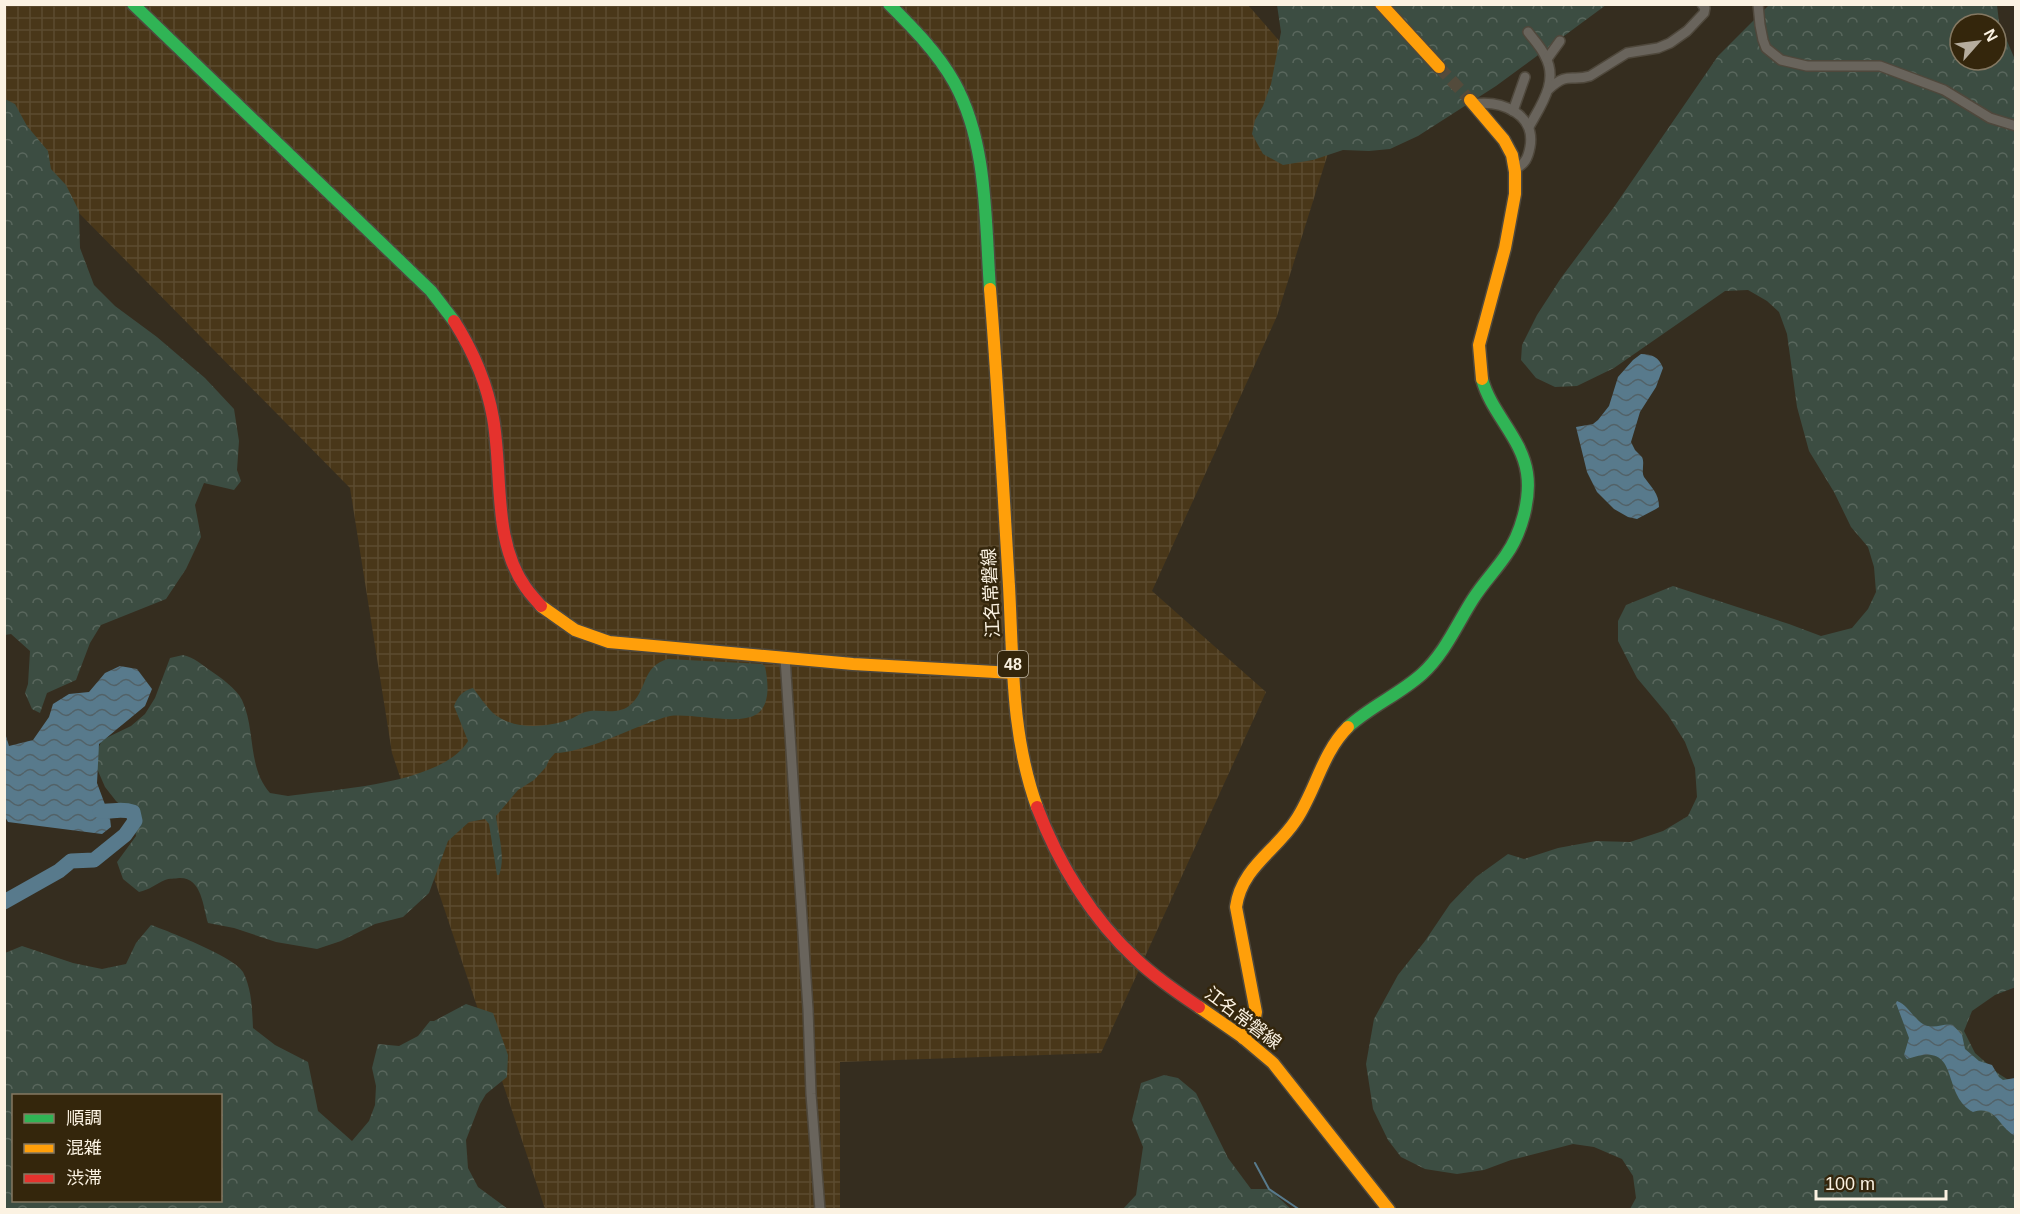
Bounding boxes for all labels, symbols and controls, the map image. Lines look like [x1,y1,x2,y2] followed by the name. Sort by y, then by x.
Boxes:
[1948,12,2008,72] north arrow
[1981,26,2001,44] text: N
[979,548,1003,638] street label: 江名常磐線
[998,651,1028,677] road number: 48
[1201,983,1285,1053] street label: 江名常磐線
[12,1094,222,1202] legend
[66,1108,102,1128] text: 順調
[66,1138,102,1158] text: 混雑
[1816,1163,1946,1201] scale bar
[66,1168,102,1188] text: 渋滞
[1825,1174,1875,1194] text: 100 m

